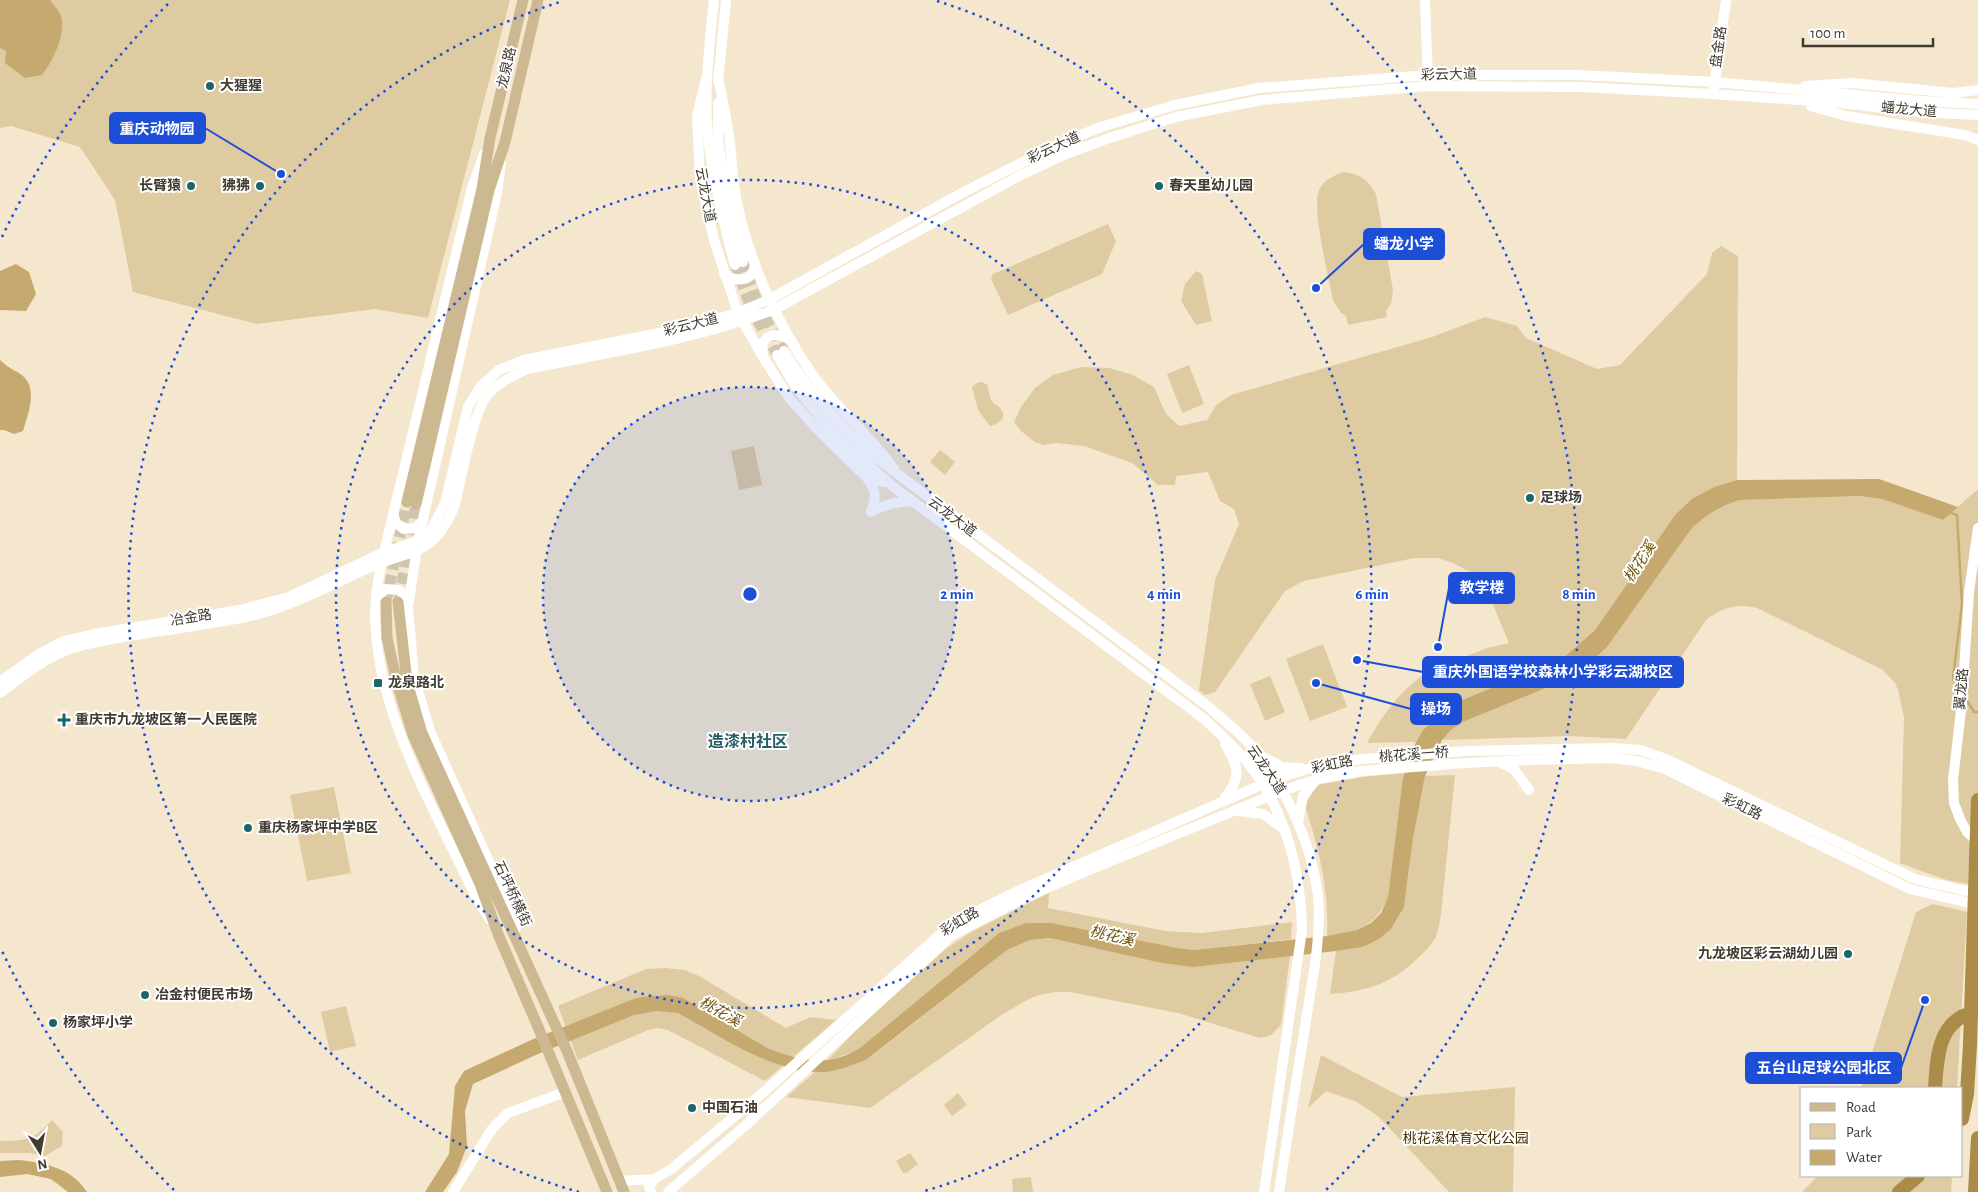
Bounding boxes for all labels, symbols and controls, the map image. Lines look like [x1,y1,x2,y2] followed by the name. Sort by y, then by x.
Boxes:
[1803,15,1933,47] scale bar
[1707,25,1729,69] street label: 盘金路
[1810,26,1845,41] text: 100 m
[494,46,519,90] street label: 龙泉路
[1421,67,1477,82] street label: 彩云大道
[220,78,262,93] place label: 大猩猩
[204,80,216,92] marker: 大猩猩
[1880,99,1938,119] street label: 蟠龙大道
[110,113,205,143] callout: 重庆动物园
[119,121,195,137] text: 重庆动物园
[1025,129,1082,166] street label: 彩云大道
[693,166,719,224] street label: 云龙大道
[222,177,250,193] place label: 狒狒
[139,178,181,193] place label: 长臂猿
[1169,178,1253,193] place label: 春天里幼儿园
[185,180,197,192] marker: 长臂猿
[254,180,266,192] marker: 狒狒
[1153,180,1165,192] marker: 春天里幼儿园
[1364,229,1444,259] callout: 蟠龙小学
[1374,235,1434,252] text: 蟠龙小学
[662,310,720,339] street label: 彩云大道
[1540,490,1582,505] place label: 足球场
[1524,492,1536,504] marker: 足球场
[925,493,980,539] street label: 云龙大道
[1621,537,1660,585] water label: 桃花溪
[1449,573,1514,603] callout: 教学楼
[1459,579,1505,596] text: 教学楼
[741,585,759,603] centre of rings
[940,587,974,602] text: 2 min
[1147,587,1181,602] text: 4 min
[1355,587,1389,602] text: 6 min
[1562,587,1596,602] text: 8 min
[169,607,213,628] street label: 冶金路
[1423,657,1683,687] callout: 重庆外国语学校森林小学彩云湖校区
[1433,663,1673,680] text: 重庆外国语学校森林小学彩云湖校区
[1951,667,1971,711] street label: 翼龙路
[388,674,444,690] place label: 龙泉路北
[372,677,384,689] marker: 龙泉路北
[1411,694,1461,724] callout: 操场
[1421,701,1451,717] text: 操场
[75,711,257,727] place label: 重庆市九龙坡区第一人民医院
[57,713,71,727] marker: 重庆市九龙坡区第一人民医院
[708,732,788,750] district label: 造漆村社区
[1244,742,1289,797] street label: 云龙大道
[1379,745,1449,764] street label: 桃花溪一桥
[1310,753,1354,776] street label: 彩虹路
[1720,791,1764,822] street label: 彩虹路
[258,819,378,835] place label: 重庆杨家坪中学B区
[242,822,254,834] marker: 重庆杨家坪中学B区
[491,859,534,929] street label: 石坪桥横街
[938,904,982,939] street label: 彩虹路
[1088,923,1138,949] water label: 桃花溪
[1698,945,1838,961] place label: 九龙坡区彩云湖幼儿园
[1842,948,1854,960] marker: 九龙坡区彩云湖幼儿园
[155,986,253,1002] place label: 冶金村便民市场
[139,989,151,1001] marker: 冶金村便民市场
[697,994,746,1030] water label: 桃花溪
[63,1014,133,1030] place label: 杨家坪小学
[47,1017,59,1029] marker: 杨家坪小学
[1746,1053,1901,1083] callout: 五台山足球公园北区
[1756,1059,1892,1076] text: 五台山足球公园北区
[1800,1087,1963,1177] legend
[702,1100,758,1115] place label: 中国石油
[1846,1100,1876,1115] text: Road
[686,1102,698,1114] marker: 中国石油
[1846,1125,1872,1140] text: Park
[15,1127,65,1177] north arrow
[1403,1130,1529,1146] park label: 桃花溪体育文化公园
[1846,1150,1882,1165] text: Water
[36,1156,48,1172] text: N

